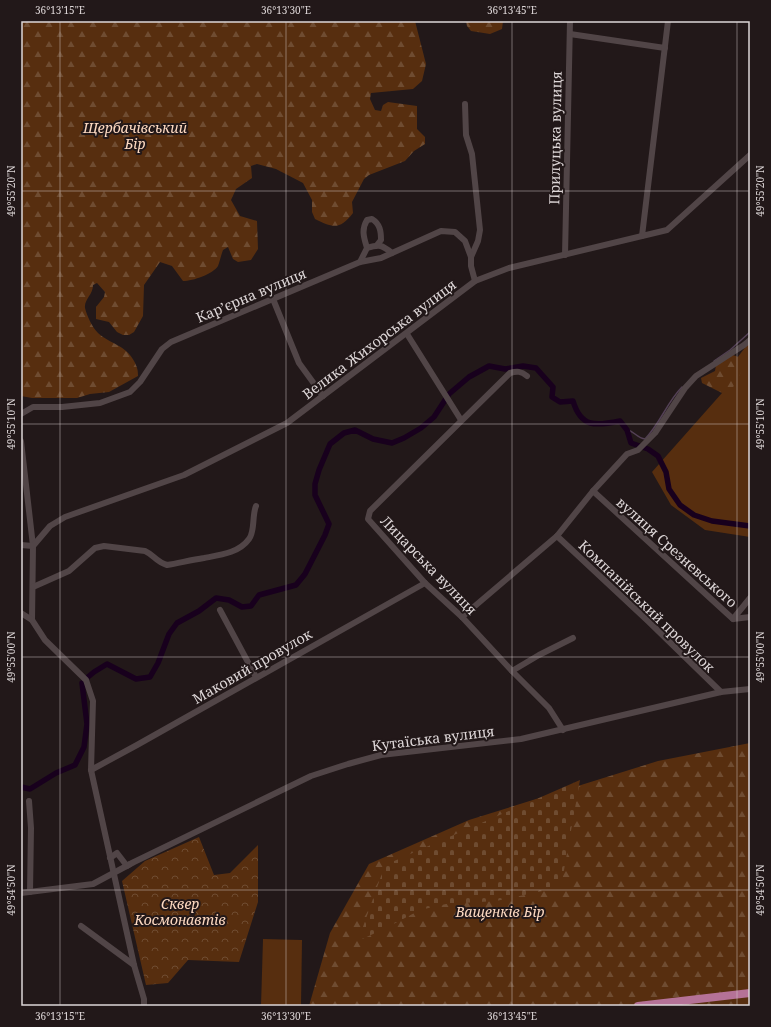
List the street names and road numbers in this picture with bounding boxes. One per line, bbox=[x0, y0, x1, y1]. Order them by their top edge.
street label: Прилуцька вулиця bbox=[544, 71, 566, 205]
street label: Кар’єрна вулиця bbox=[193, 263, 309, 327]
street label: Велика Жихорська вулиця bbox=[298, 275, 460, 403]
street label: вулиця Срезневського bbox=[613, 493, 741, 611]
street label: Лицарська вулиця bbox=[377, 511, 481, 619]
street label: Компанійський провулок bbox=[575, 536, 720, 677]
street label: Маковий провулок bbox=[189, 624, 316, 708]
street label: Кутаїська вулиця bbox=[371, 721, 495, 755]

